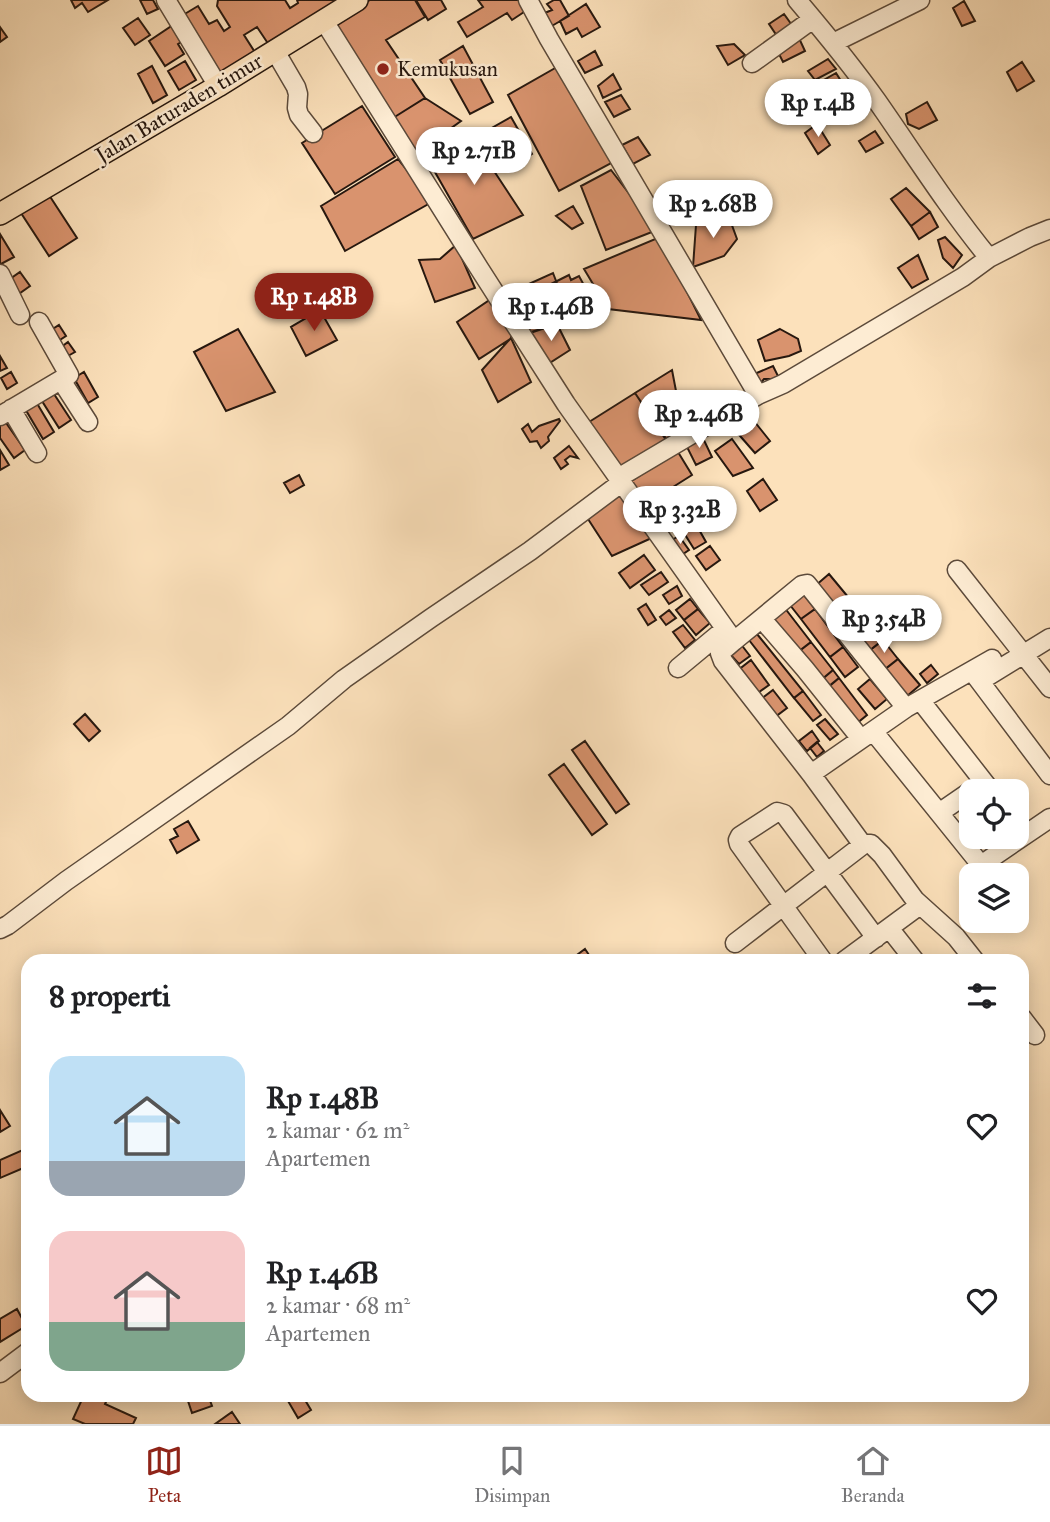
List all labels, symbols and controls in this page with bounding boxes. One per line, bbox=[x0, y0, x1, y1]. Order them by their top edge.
street label: Jalan Baturaden timur bbox=[89, 48, 267, 169]
place label: Kemukusan bbox=[397, 56, 498, 82]
marker: Kemukusan bbox=[375, 61, 391, 77]
pin: Rp 1.4B bbox=[753, 80, 883, 139]
text: Rp 1.4B bbox=[781, 88, 855, 116]
pin: Rp 2.71B bbox=[402, 128, 546, 187]
text: Rp 2.71B bbox=[432, 136, 516, 164]
pin: Rp 2.68B bbox=[641, 180, 785, 240]
text: Rp 2.68B bbox=[669, 189, 757, 217]
pin: Rp 1.48B bbox=[242, 274, 386, 333]
text: Rp 1.48B bbox=[271, 282, 357, 310]
pin: Rp 1.46B bbox=[479, 284, 623, 343]
text: Rp 1.46B bbox=[508, 292, 594, 320]
pin: Rp 2.46B bbox=[627, 391, 771, 450]
text: Rp 2.46B bbox=[654, 399, 744, 427]
pin: Rp 3.32B bbox=[608, 486, 752, 546]
text: Rp 3.32B bbox=[639, 495, 721, 523]
pin: Rp 3.54B bbox=[812, 596, 956, 655]
text: Rp 3.54B bbox=[842, 604, 926, 632]
map controls bbox=[959, 779, 1029, 933]
button: locate bbox=[959, 779, 1029, 849]
button: layers bbox=[959, 863, 1029, 933]
icon: filters bbox=[963, 977, 1001, 1015]
text: 8 properti bbox=[49, 978, 170, 1014]
text: Rp 1.48B bbox=[266, 1080, 379, 1116]
icon: home bbox=[105, 1084, 189, 1168]
icon: heart bbox=[963, 1107, 1001, 1145]
text: 2 kamar · 62 m² bbox=[266, 1116, 409, 1144]
text: Apartemen bbox=[266, 1144, 370, 1172]
text: Rp 1.46B bbox=[266, 1255, 379, 1291]
icon: home bbox=[105, 1259, 189, 1343]
icon: heart bbox=[963, 1282, 1001, 1320]
text: 2 kamar · 68 m² bbox=[266, 1291, 410, 1319]
text: Apartemen bbox=[266, 1319, 370, 1347]
tab: Peta bbox=[145, 1442, 183, 1507]
tab: Disimpan bbox=[474, 1442, 550, 1507]
tab: Beranda bbox=[841, 1442, 905, 1507]

